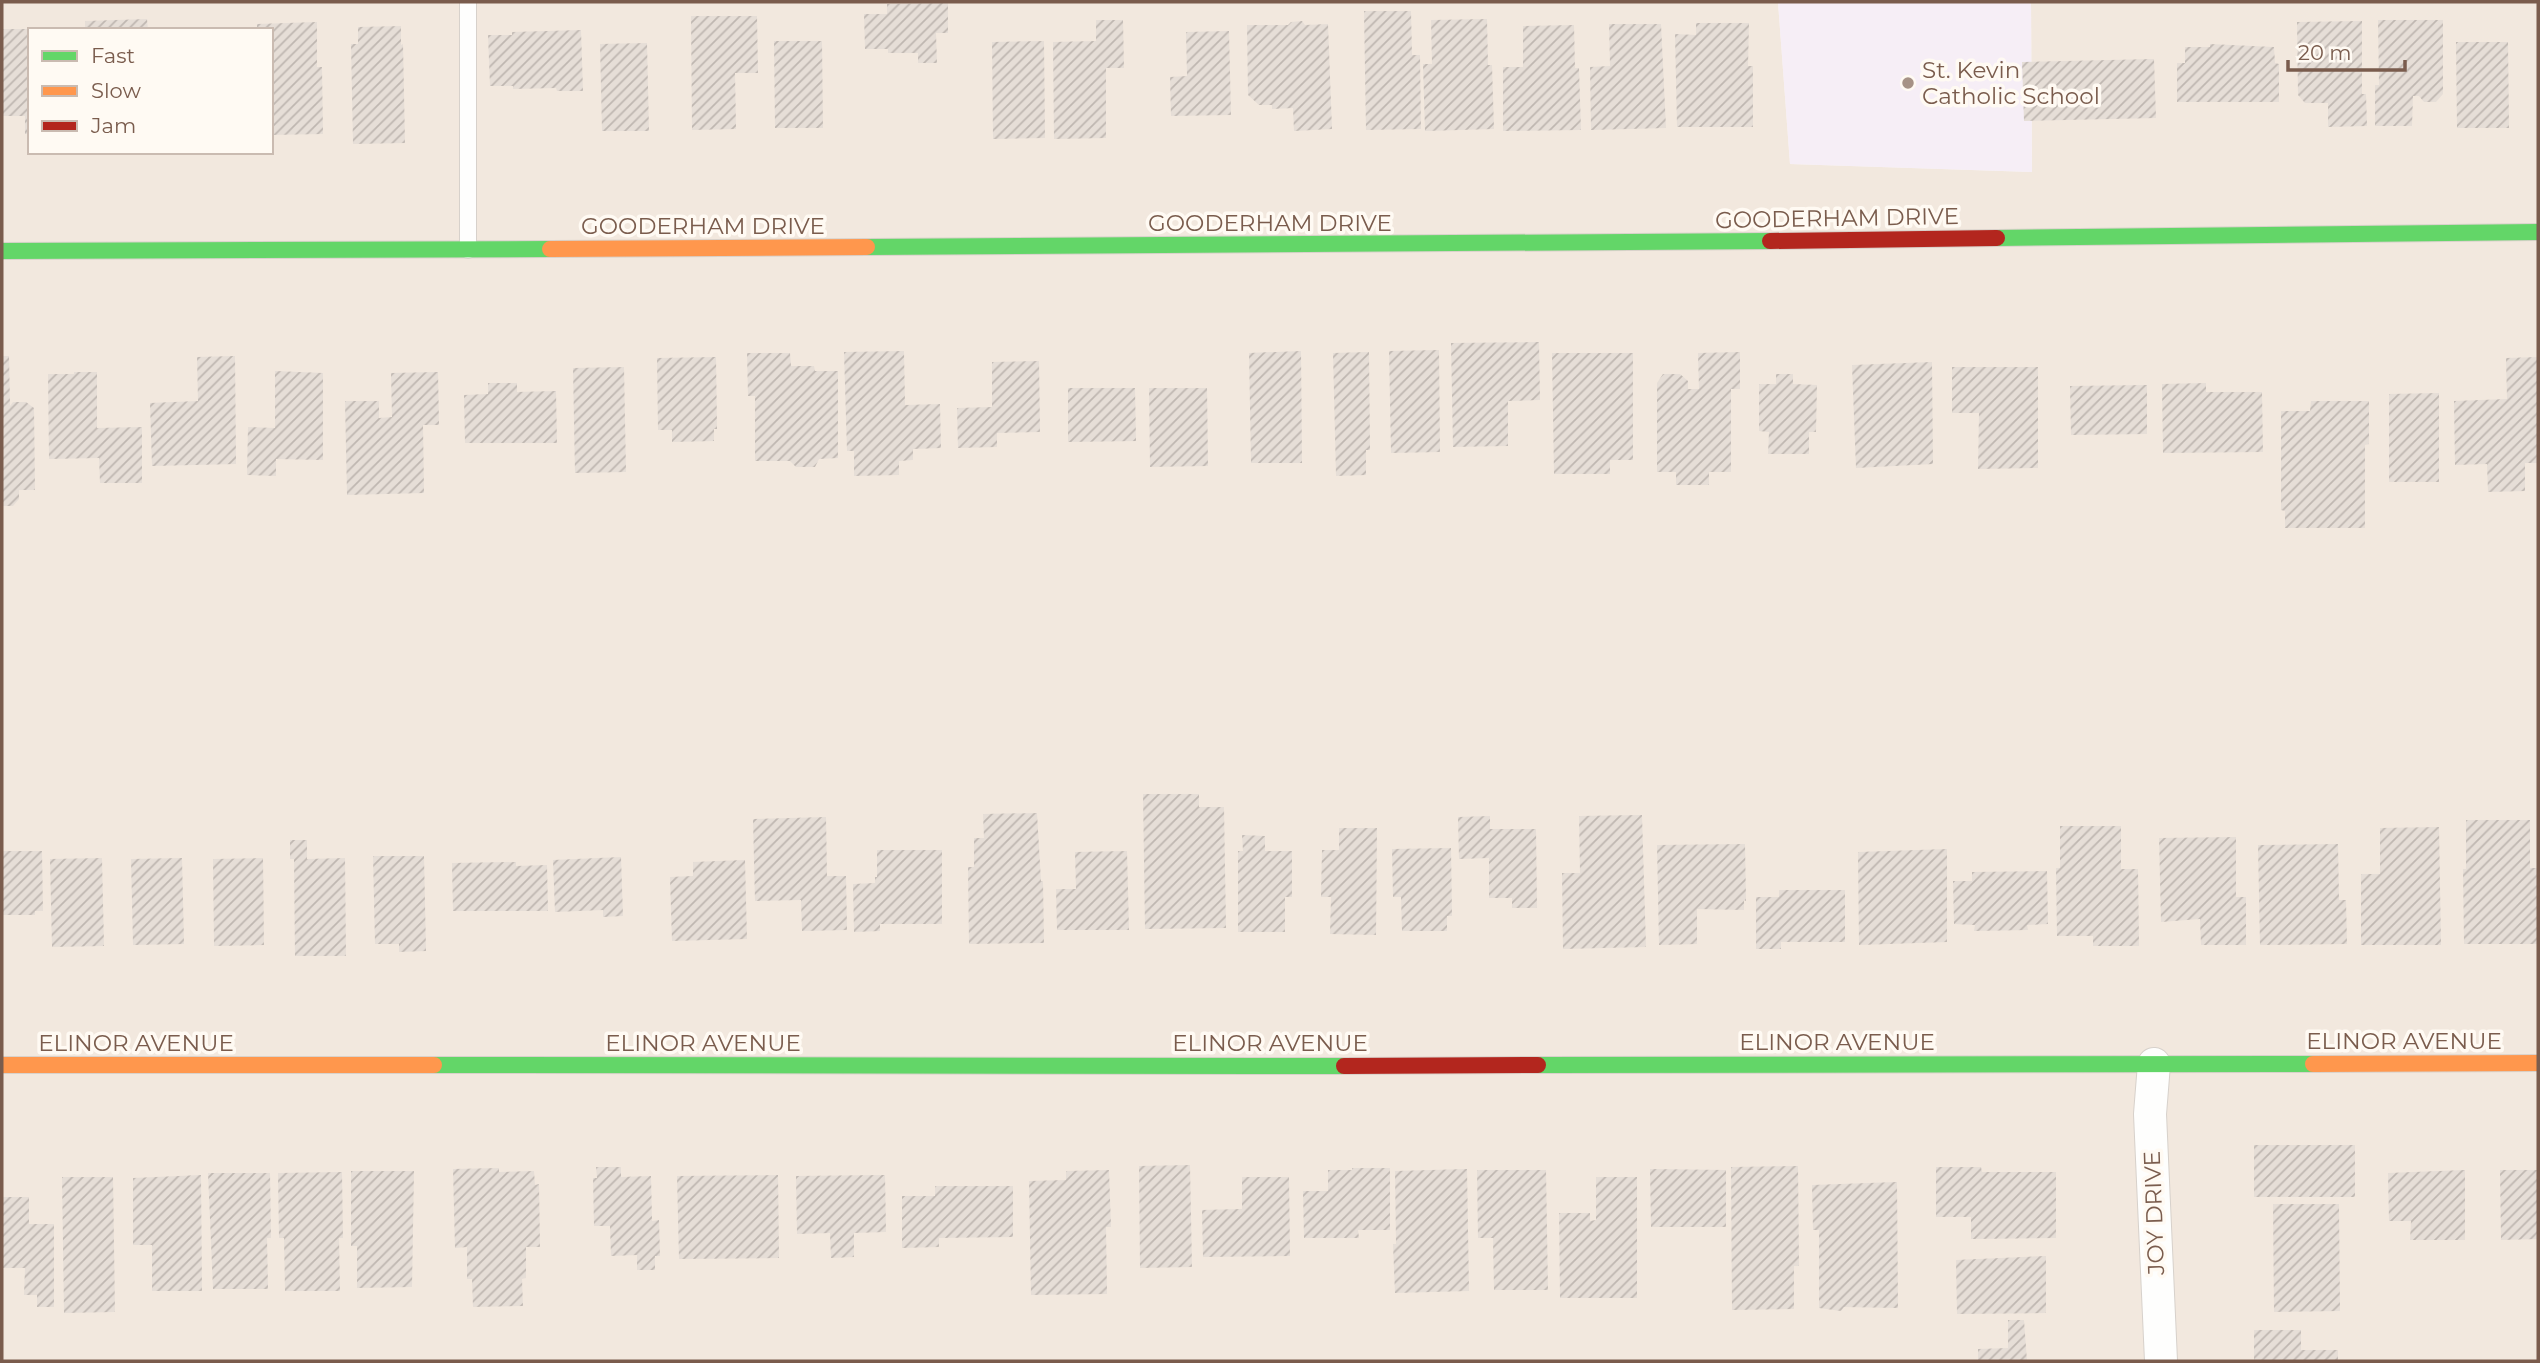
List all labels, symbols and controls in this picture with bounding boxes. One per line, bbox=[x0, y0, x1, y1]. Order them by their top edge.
legend bbox=[28, 28, 273, 154]
scale bar bbox=[2288, 28, 2405, 72]
text: 20 m bbox=[2298, 40, 2352, 65]
text: Fast bbox=[91, 43, 135, 68]
place label: St. Kevin Catholic School bbox=[1922, 56, 2100, 110]
marker: St. Kevin Catholic School bbox=[1900, 75, 1916, 91]
text: Slow bbox=[91, 78, 141, 103]
text: Jam bbox=[90, 113, 136, 138]
street label: GOODERHAM DRIVE bbox=[1715, 202, 1959, 234]
street label: GOODERHAM DRIVE bbox=[1148, 209, 1392, 237]
street label: GOODERHAM DRIVE bbox=[581, 212, 825, 240]
street label: ELINOR AVENUE bbox=[2306, 1027, 2502, 1055]
street label: ELINOR AVENUE bbox=[1739, 1028, 1935, 1056]
street label: ELINOR AVENUE bbox=[38, 1029, 234, 1057]
street label: ELINOR AVENUE bbox=[605, 1029, 801, 1057]
street label: ELINOR AVENUE bbox=[1172, 1029, 1368, 1057]
street label: JOY DRIVE bbox=[2138, 1151, 2170, 1276]

